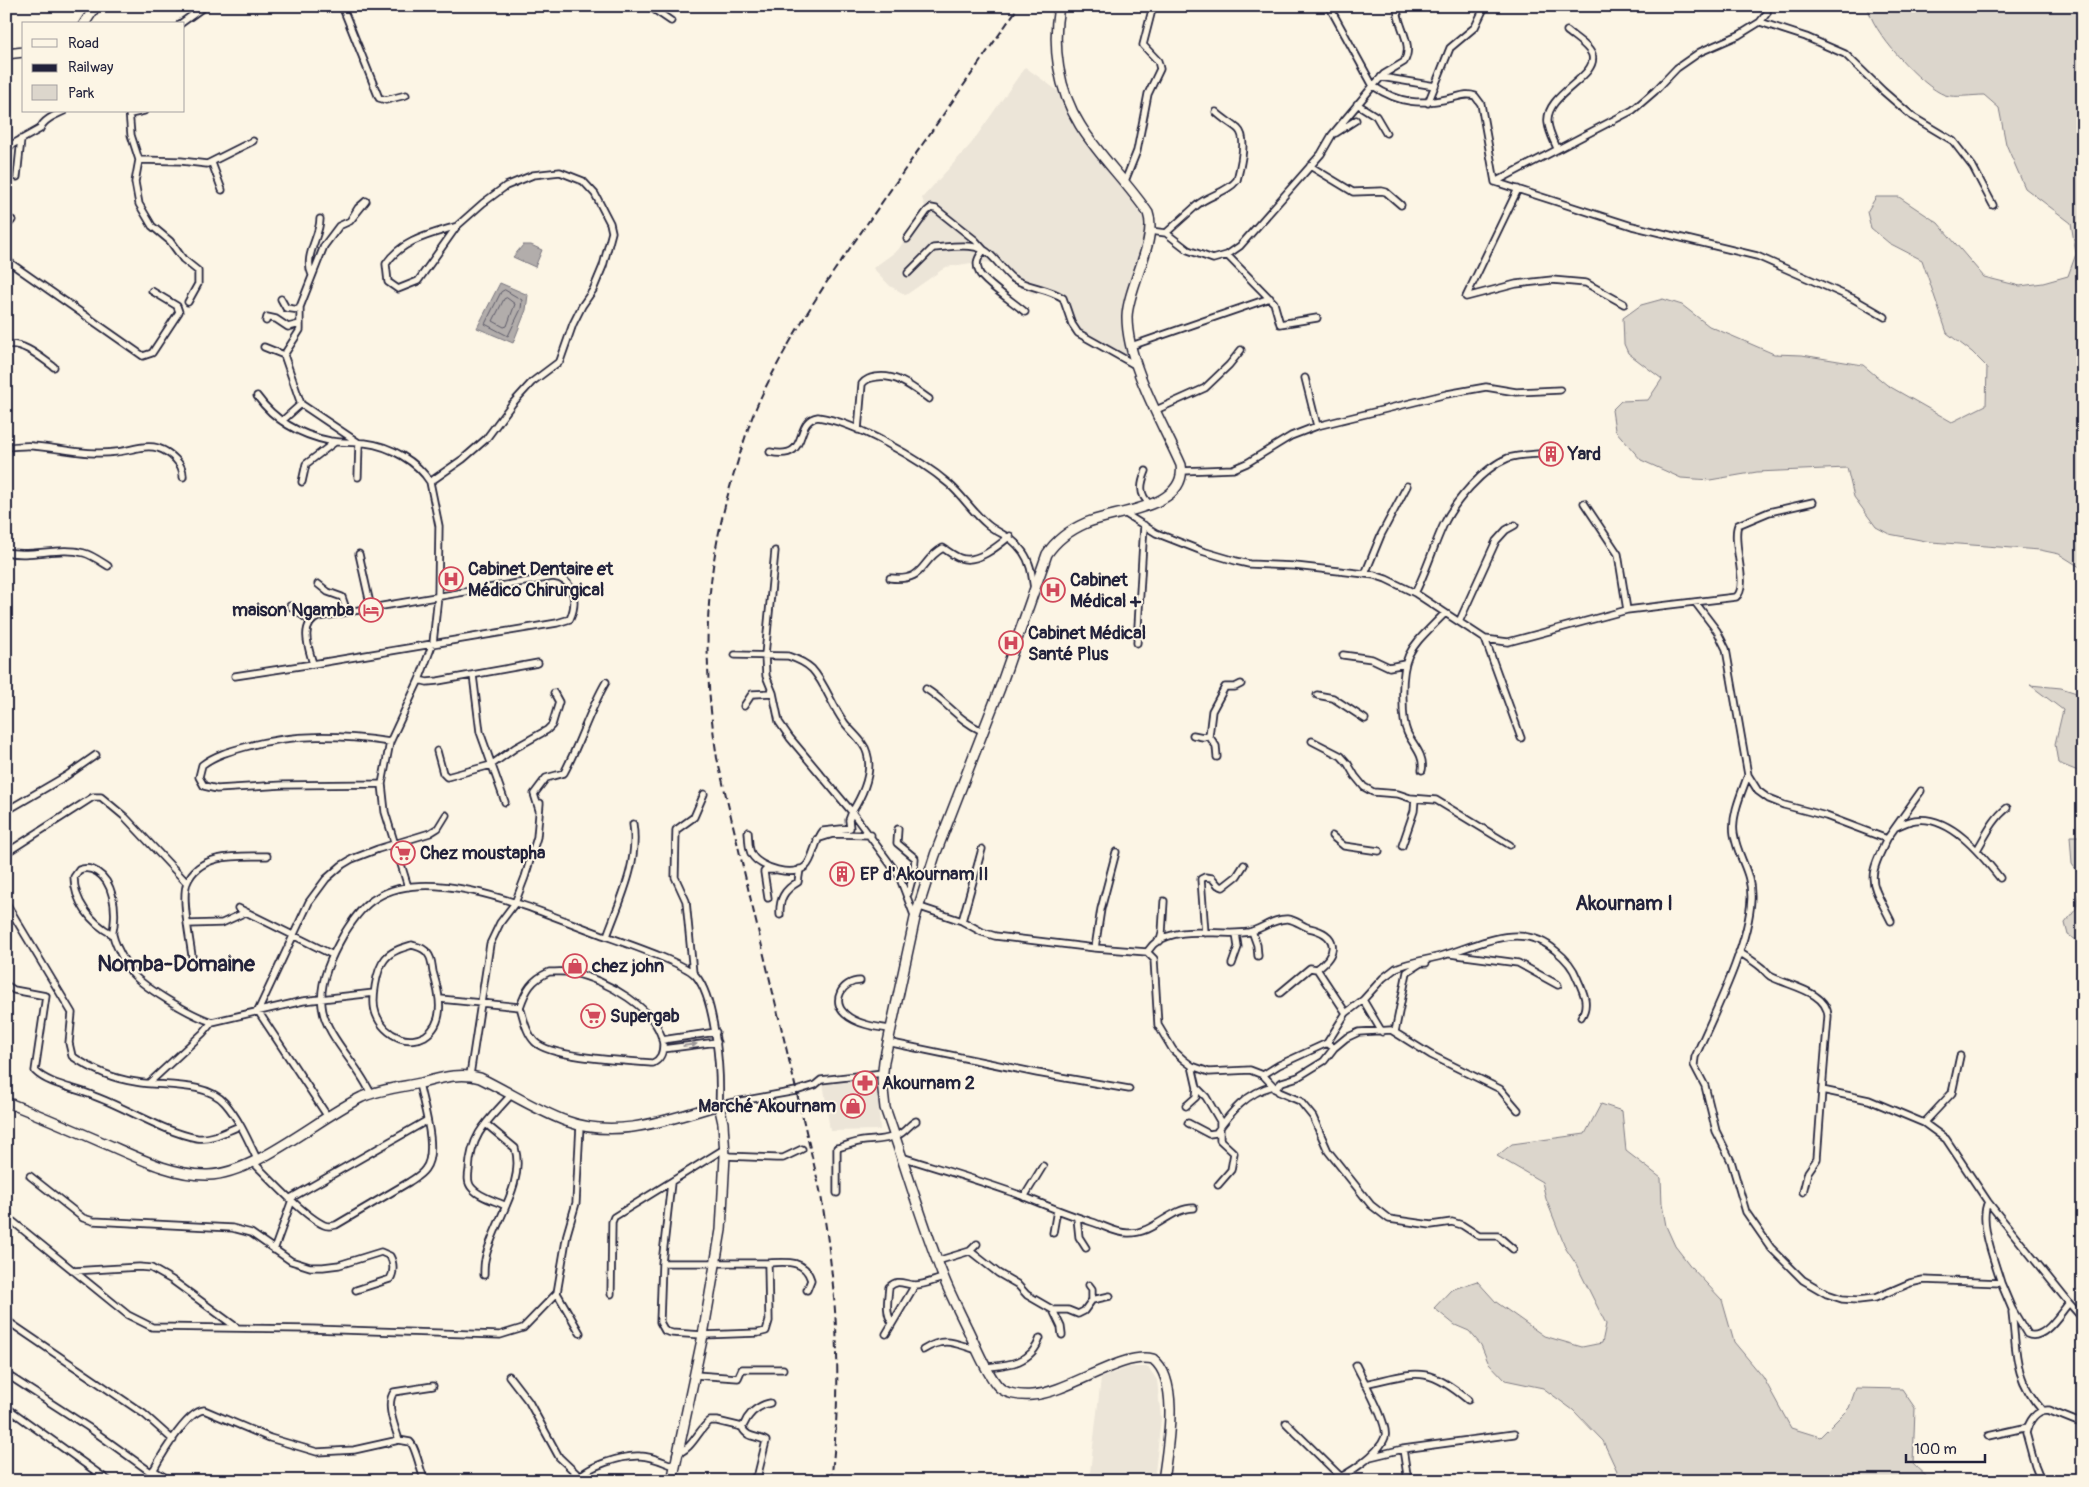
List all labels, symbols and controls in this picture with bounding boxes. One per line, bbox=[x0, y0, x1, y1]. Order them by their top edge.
legend bbox=[22, 22, 185, 112]
text: Road bbox=[68, 34, 99, 53]
text: Railway bbox=[68, 58, 114, 77]
text: Park bbox=[68, 84, 95, 103]
building icon: Yard bbox=[1538, 441, 1564, 467]
place label: Yard bbox=[1567, 443, 1601, 466]
place label: Cabinet Dentaire et Médico Chirurgical bbox=[468, 558, 614, 602]
hospital icon: Cabinet Dentaire et Médico Chirurgical bbox=[438, 566, 464, 592]
place label: Cabinet Médical + bbox=[1070, 569, 1142, 613]
hospital icon: Cabinet Médical + bbox=[1040, 577, 1066, 603]
hotel icon: maison Ngamba bbox=[358, 597, 384, 623]
place label: maison Ngamba bbox=[232, 599, 355, 622]
place label: Cabinet Médical Santé Plus bbox=[1028, 622, 1146, 666]
hospital icon: Cabinet Médical Santé Plus bbox=[998, 630, 1024, 656]
supermarket icon: Chez moustapha bbox=[390, 840, 416, 866]
place label: Chez moustapha bbox=[420, 842, 546, 865]
building icon: EP d'Akournam II bbox=[829, 861, 855, 887]
place label: EP d'Akournam II bbox=[860, 863, 989, 886]
district label: Akournam I bbox=[1575, 891, 1673, 916]
district label: Nomba-Domaine bbox=[97, 950, 256, 978]
shop icon: chez john bbox=[562, 953, 588, 979]
place label: chez john bbox=[591, 955, 664, 978]
supermarket icon: Supergab bbox=[580, 1003, 606, 1029]
place label: Supergab bbox=[610, 1005, 680, 1028]
one-way arrow bbox=[682, 1041, 698, 1049]
pharmacy icon: Akournam 2 bbox=[852, 1070, 878, 1096]
place label: Akournam 2 bbox=[882, 1072, 975, 1095]
shop icon: Marché Akournam bbox=[840, 1093, 866, 1119]
place label: Marché Akournam bbox=[698, 1095, 836, 1118]
scale bar bbox=[1906, 1432, 1985, 1464]
text: 100 m bbox=[1914, 1440, 1957, 1459]

